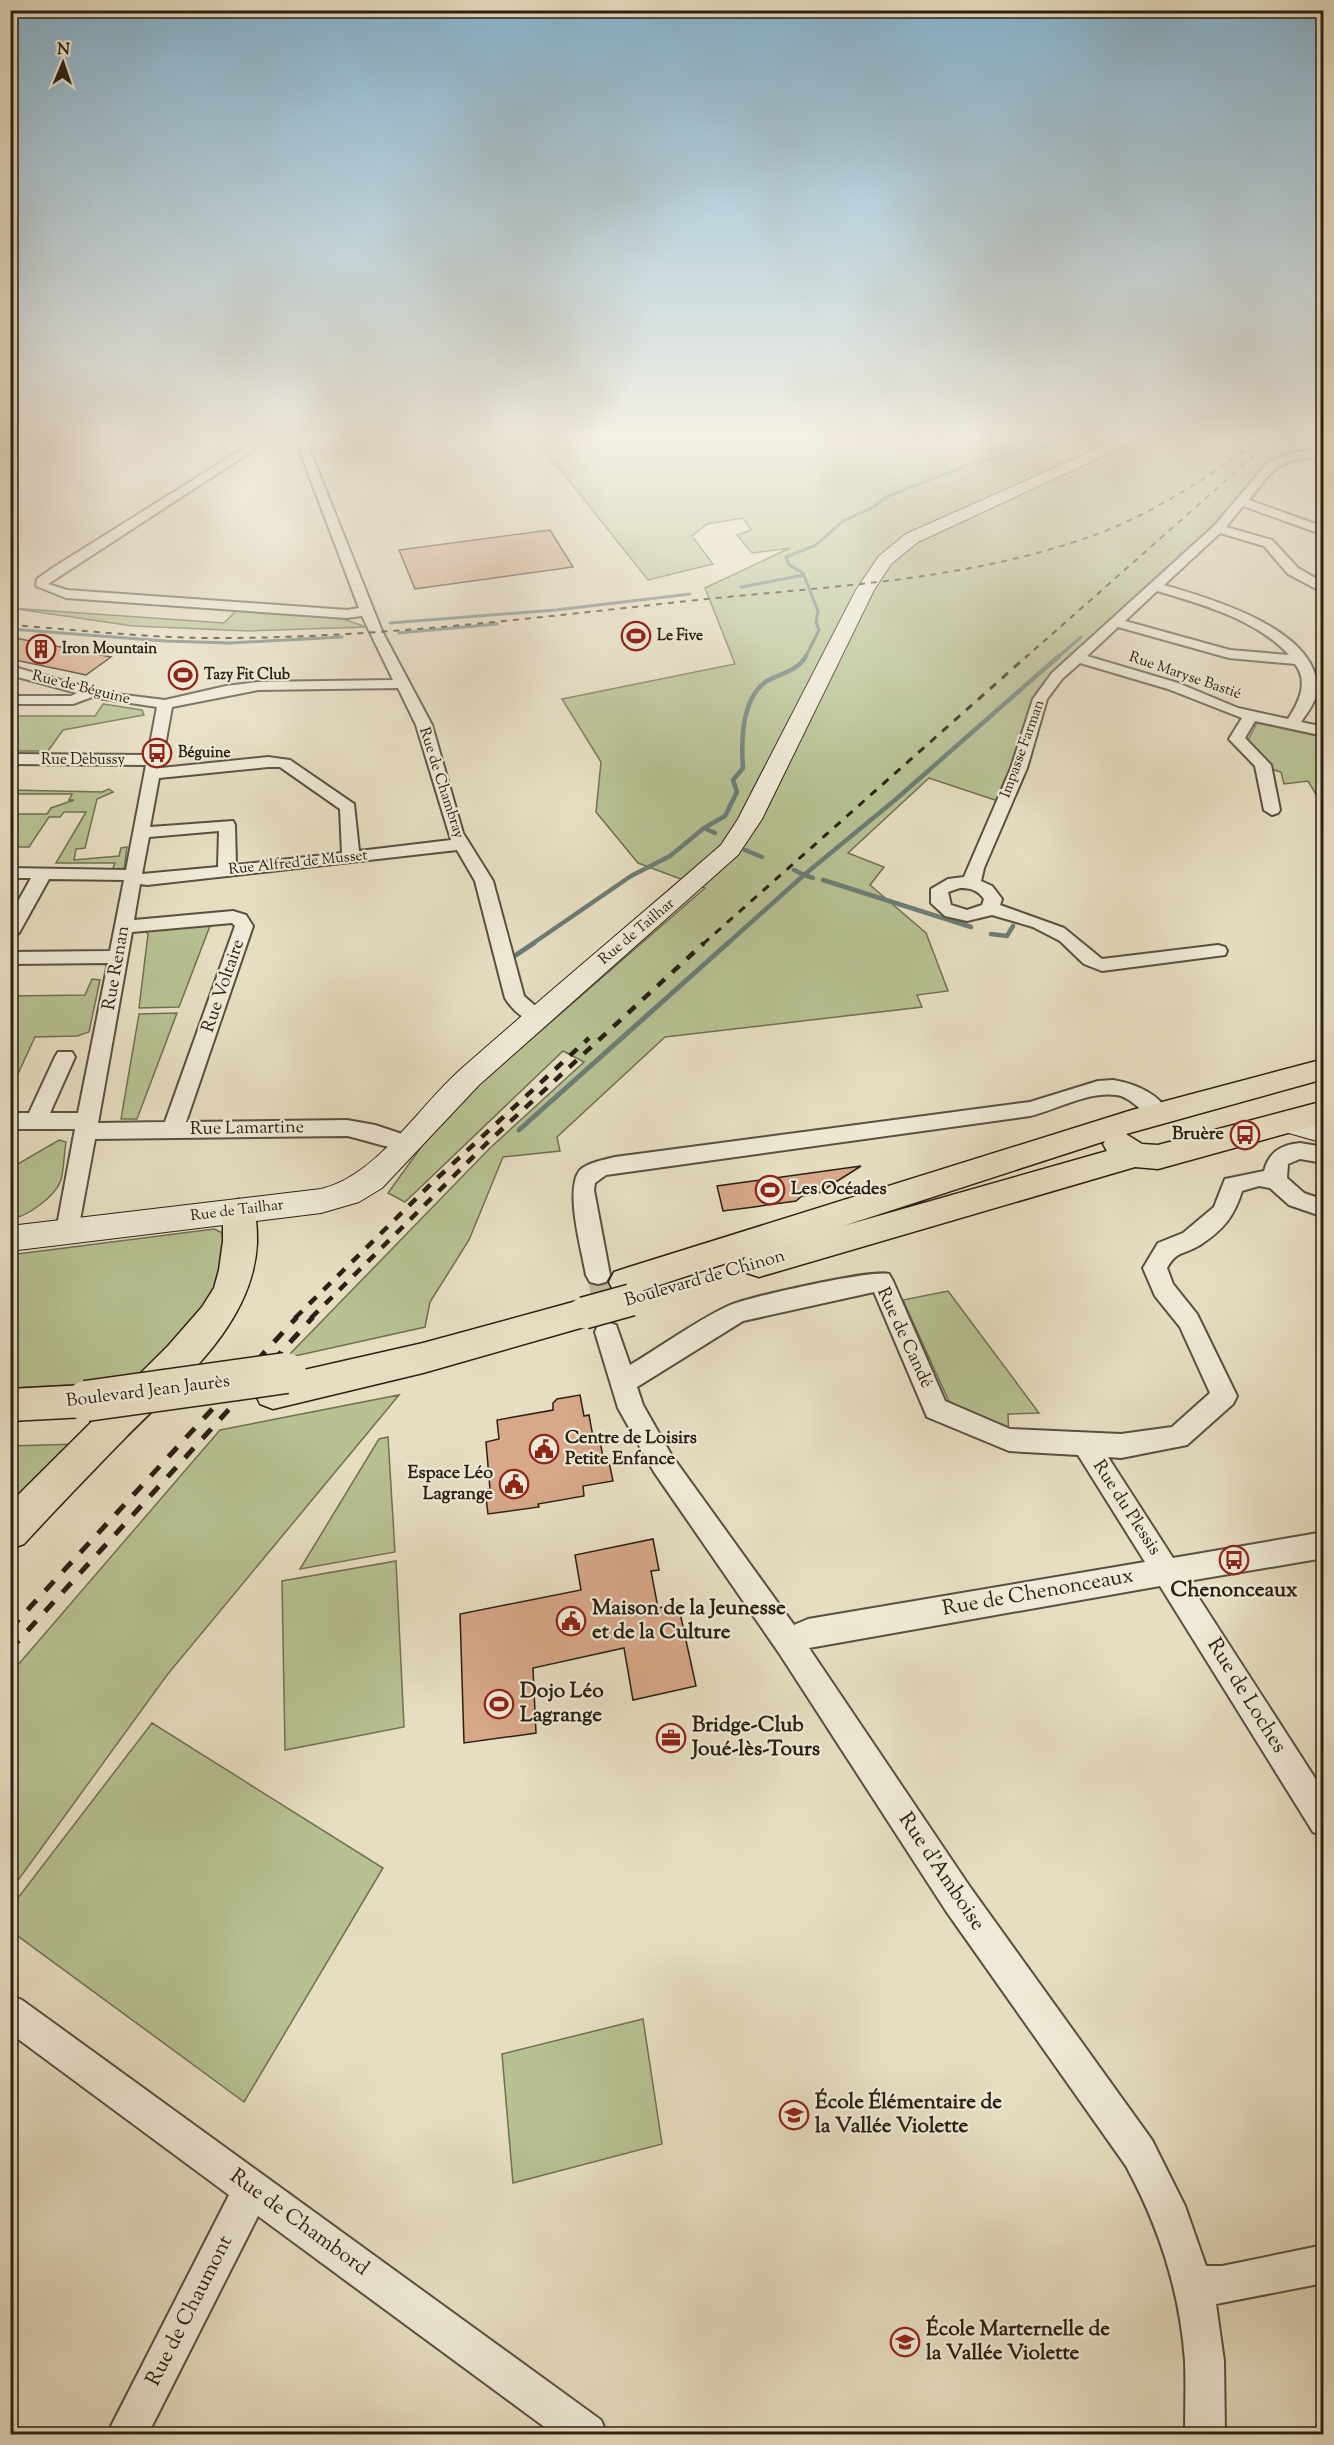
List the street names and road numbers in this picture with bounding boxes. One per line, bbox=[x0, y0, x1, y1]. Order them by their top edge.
street label: Rue Maryse Bastié bbox=[1126, 647, 1244, 705]
street label: Rue de Béguine bbox=[30, 666, 132, 710]
street label: Impasse Farman bbox=[996, 697, 1051, 801]
street label: Rue de Chambray bbox=[413, 725, 469, 842]
street label: Rue Debussy bbox=[41, 750, 126, 771]
street label: Rue Alfred de Musset bbox=[228, 845, 368, 881]
street label: Rue de Tailhar bbox=[594, 894, 680, 970]
street label: Rue Renan bbox=[97, 923, 137, 1012]
street label: Rue Voltaire bbox=[196, 936, 252, 1036]
street label: Rue Lamartine bbox=[190, 1115, 304, 1143]
street label: Rue de Tailhar bbox=[189, 1195, 285, 1227]
street label: Boulevard de Chinon bbox=[622, 1244, 789, 1314]
street label: Rue de Candé bbox=[869, 1283, 939, 1393]
street label: Boulevard Jean Jaurès bbox=[65, 1369, 231, 1415]
street label: Rue du Plessis bbox=[1085, 1455, 1167, 1561]
street label: Rue de Chenonceaux bbox=[940, 1561, 1136, 1625]
street label: Rue de Loches bbox=[1199, 1633, 1293, 1759]
street label: Rue d'Amboise bbox=[890, 1807, 992, 1937]
street label: Rue de Chambord bbox=[223, 2162, 375, 2284]
street label: Rue de Chaumont bbox=[139, 2230, 241, 2392]

